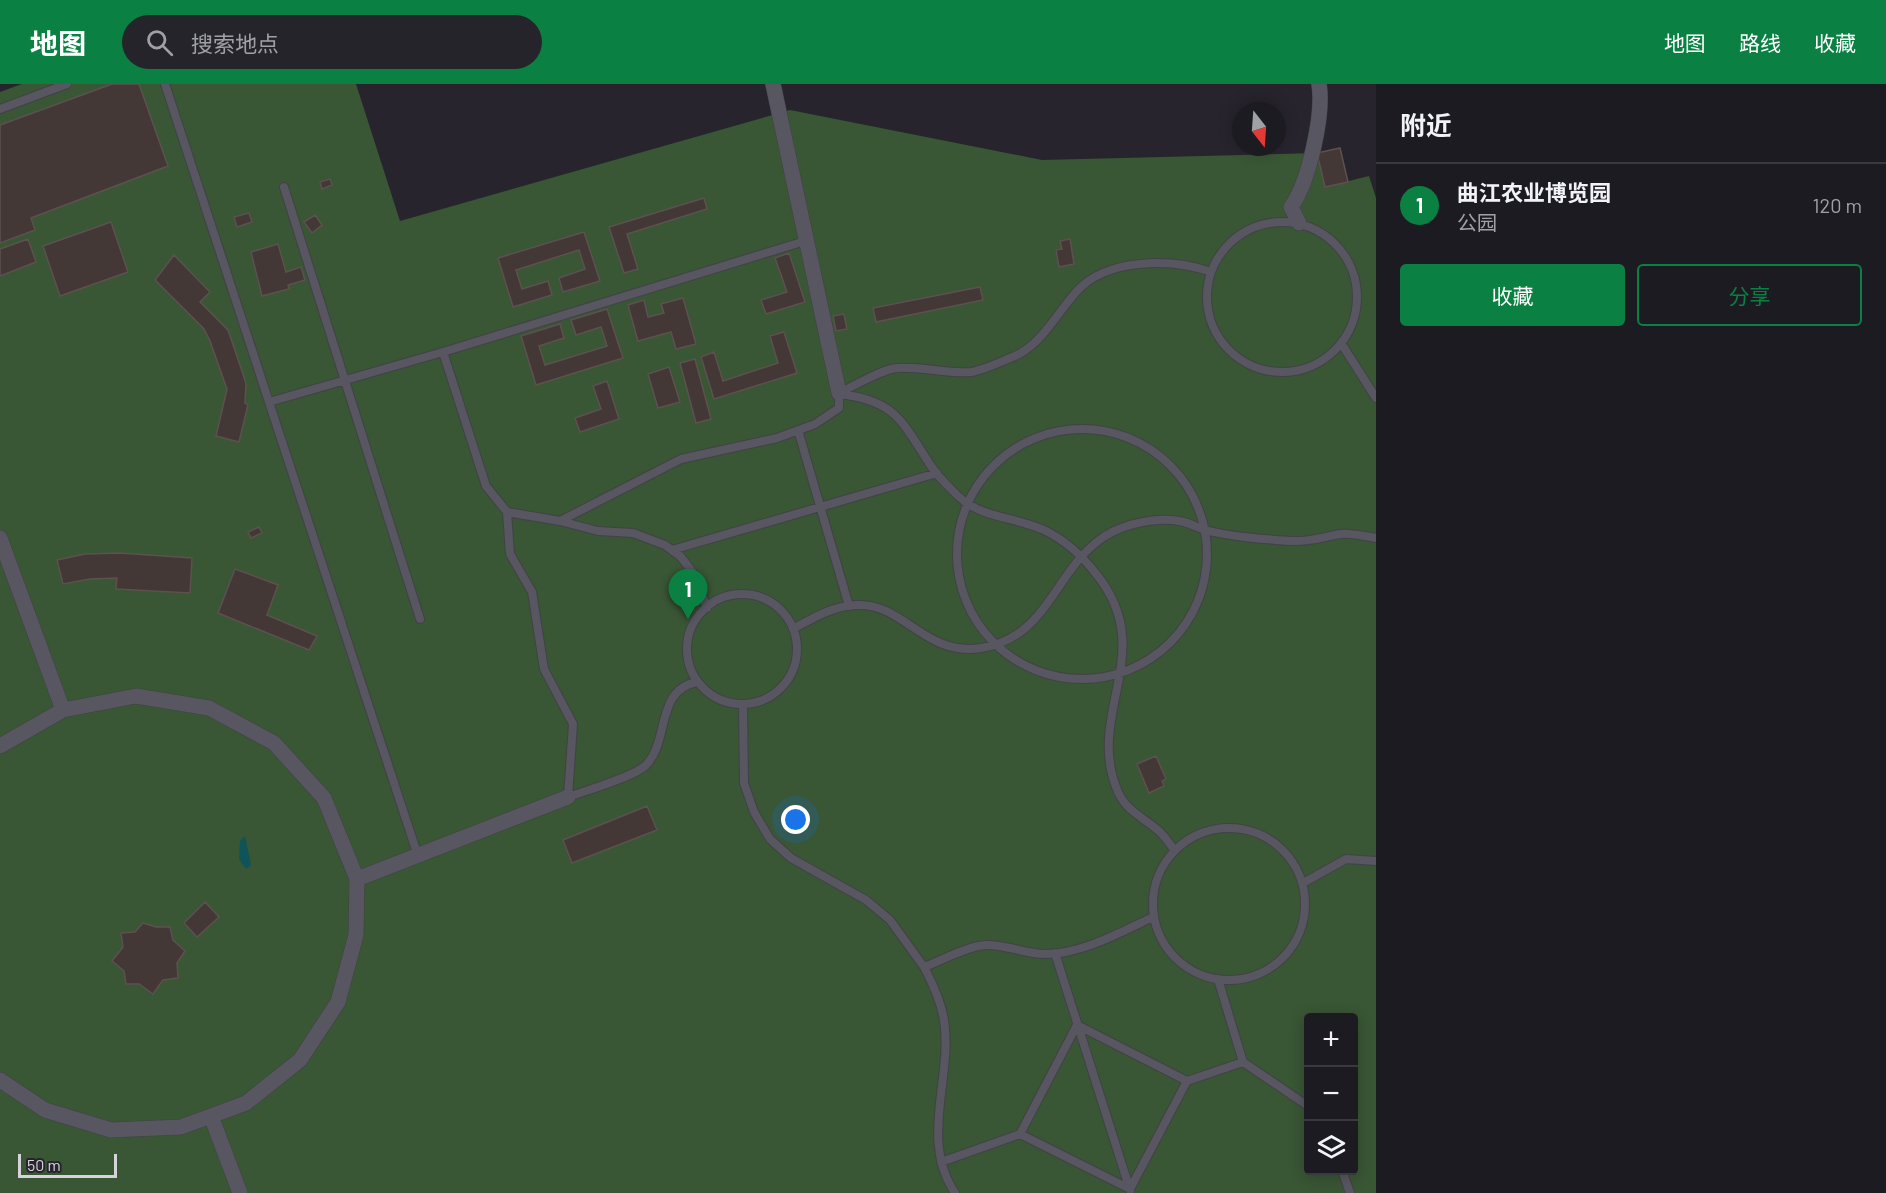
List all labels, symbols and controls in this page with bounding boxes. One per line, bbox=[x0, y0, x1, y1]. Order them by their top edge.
search box bbox=[122, 15, 542, 69]
text: 地图 bbox=[30, 26, 86, 60]
icon: search bbox=[143, 26, 176, 59]
text: 搜索地点 bbox=[191, 30, 279, 56]
text: 地图 bbox=[1664, 30, 1706, 55]
text: 路线 bbox=[1739, 30, 1781, 55]
text: 收藏 bbox=[1814, 30, 1856, 55]
north arrow bbox=[1232, 102, 1286, 156]
text: 附近 bbox=[1400, 109, 1452, 140]
text: 曲江农业博览园 bbox=[1457, 179, 1611, 205]
text: 1 bbox=[1416, 193, 1423, 217]
text: 120 m bbox=[1812, 193, 1862, 217]
text: 公园 bbox=[1457, 210, 1497, 234]
button: 收藏 bbox=[1400, 264, 1625, 326]
button: 分享 bbox=[1637, 264, 1862, 326]
pin: 1 bbox=[668, 570, 708, 619]
your location bbox=[781, 805, 810, 834]
map controls bbox=[1304, 1013, 1358, 1175]
button: + bbox=[1304, 1013, 1358, 1067]
button: − bbox=[1304, 1067, 1358, 1121]
button: layers bbox=[1304, 1121, 1358, 1175]
scale bar bbox=[18, 1151, 117, 1178]
text: 50 m bbox=[27, 1155, 61, 1174]

